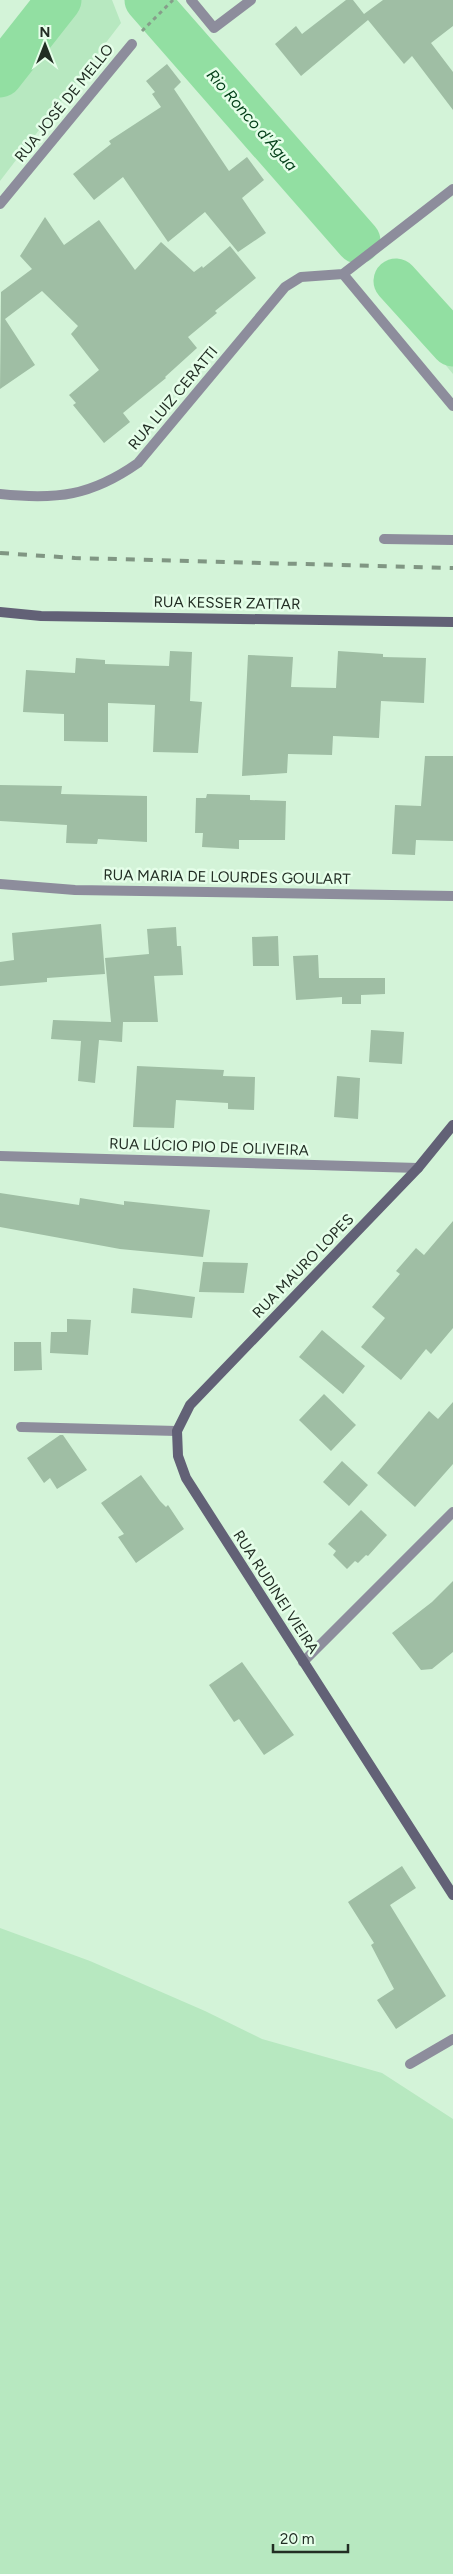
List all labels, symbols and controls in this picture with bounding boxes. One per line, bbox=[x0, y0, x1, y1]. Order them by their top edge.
north arrow bbox=[20, 20, 70, 70]
text: N bbox=[40, 24, 50, 41]
street label: RUA JOSÉ DE MELLO bbox=[11, 40, 117, 166]
water label: Rio Ronco d'Água bbox=[203, 65, 301, 175]
street label: RUA LUIZ CERATTI bbox=[125, 343, 221, 453]
street label: RUA KESSER ZATTAR bbox=[153, 593, 301, 613]
street label: RUA MARIA DE LOURDES GOULART bbox=[103, 866, 352, 888]
street label: RUA LÚCIO PIO DE OLIVEIRA bbox=[109, 1135, 309, 1159]
street label: RUA MAURO LOPES bbox=[249, 1210, 357, 1322]
street label: RUA RUDINEI VIEIRA bbox=[229, 1527, 323, 1657]
scale bar bbox=[273, 2522, 348, 2554]
text: 20 m bbox=[280, 2530, 314, 2548]

